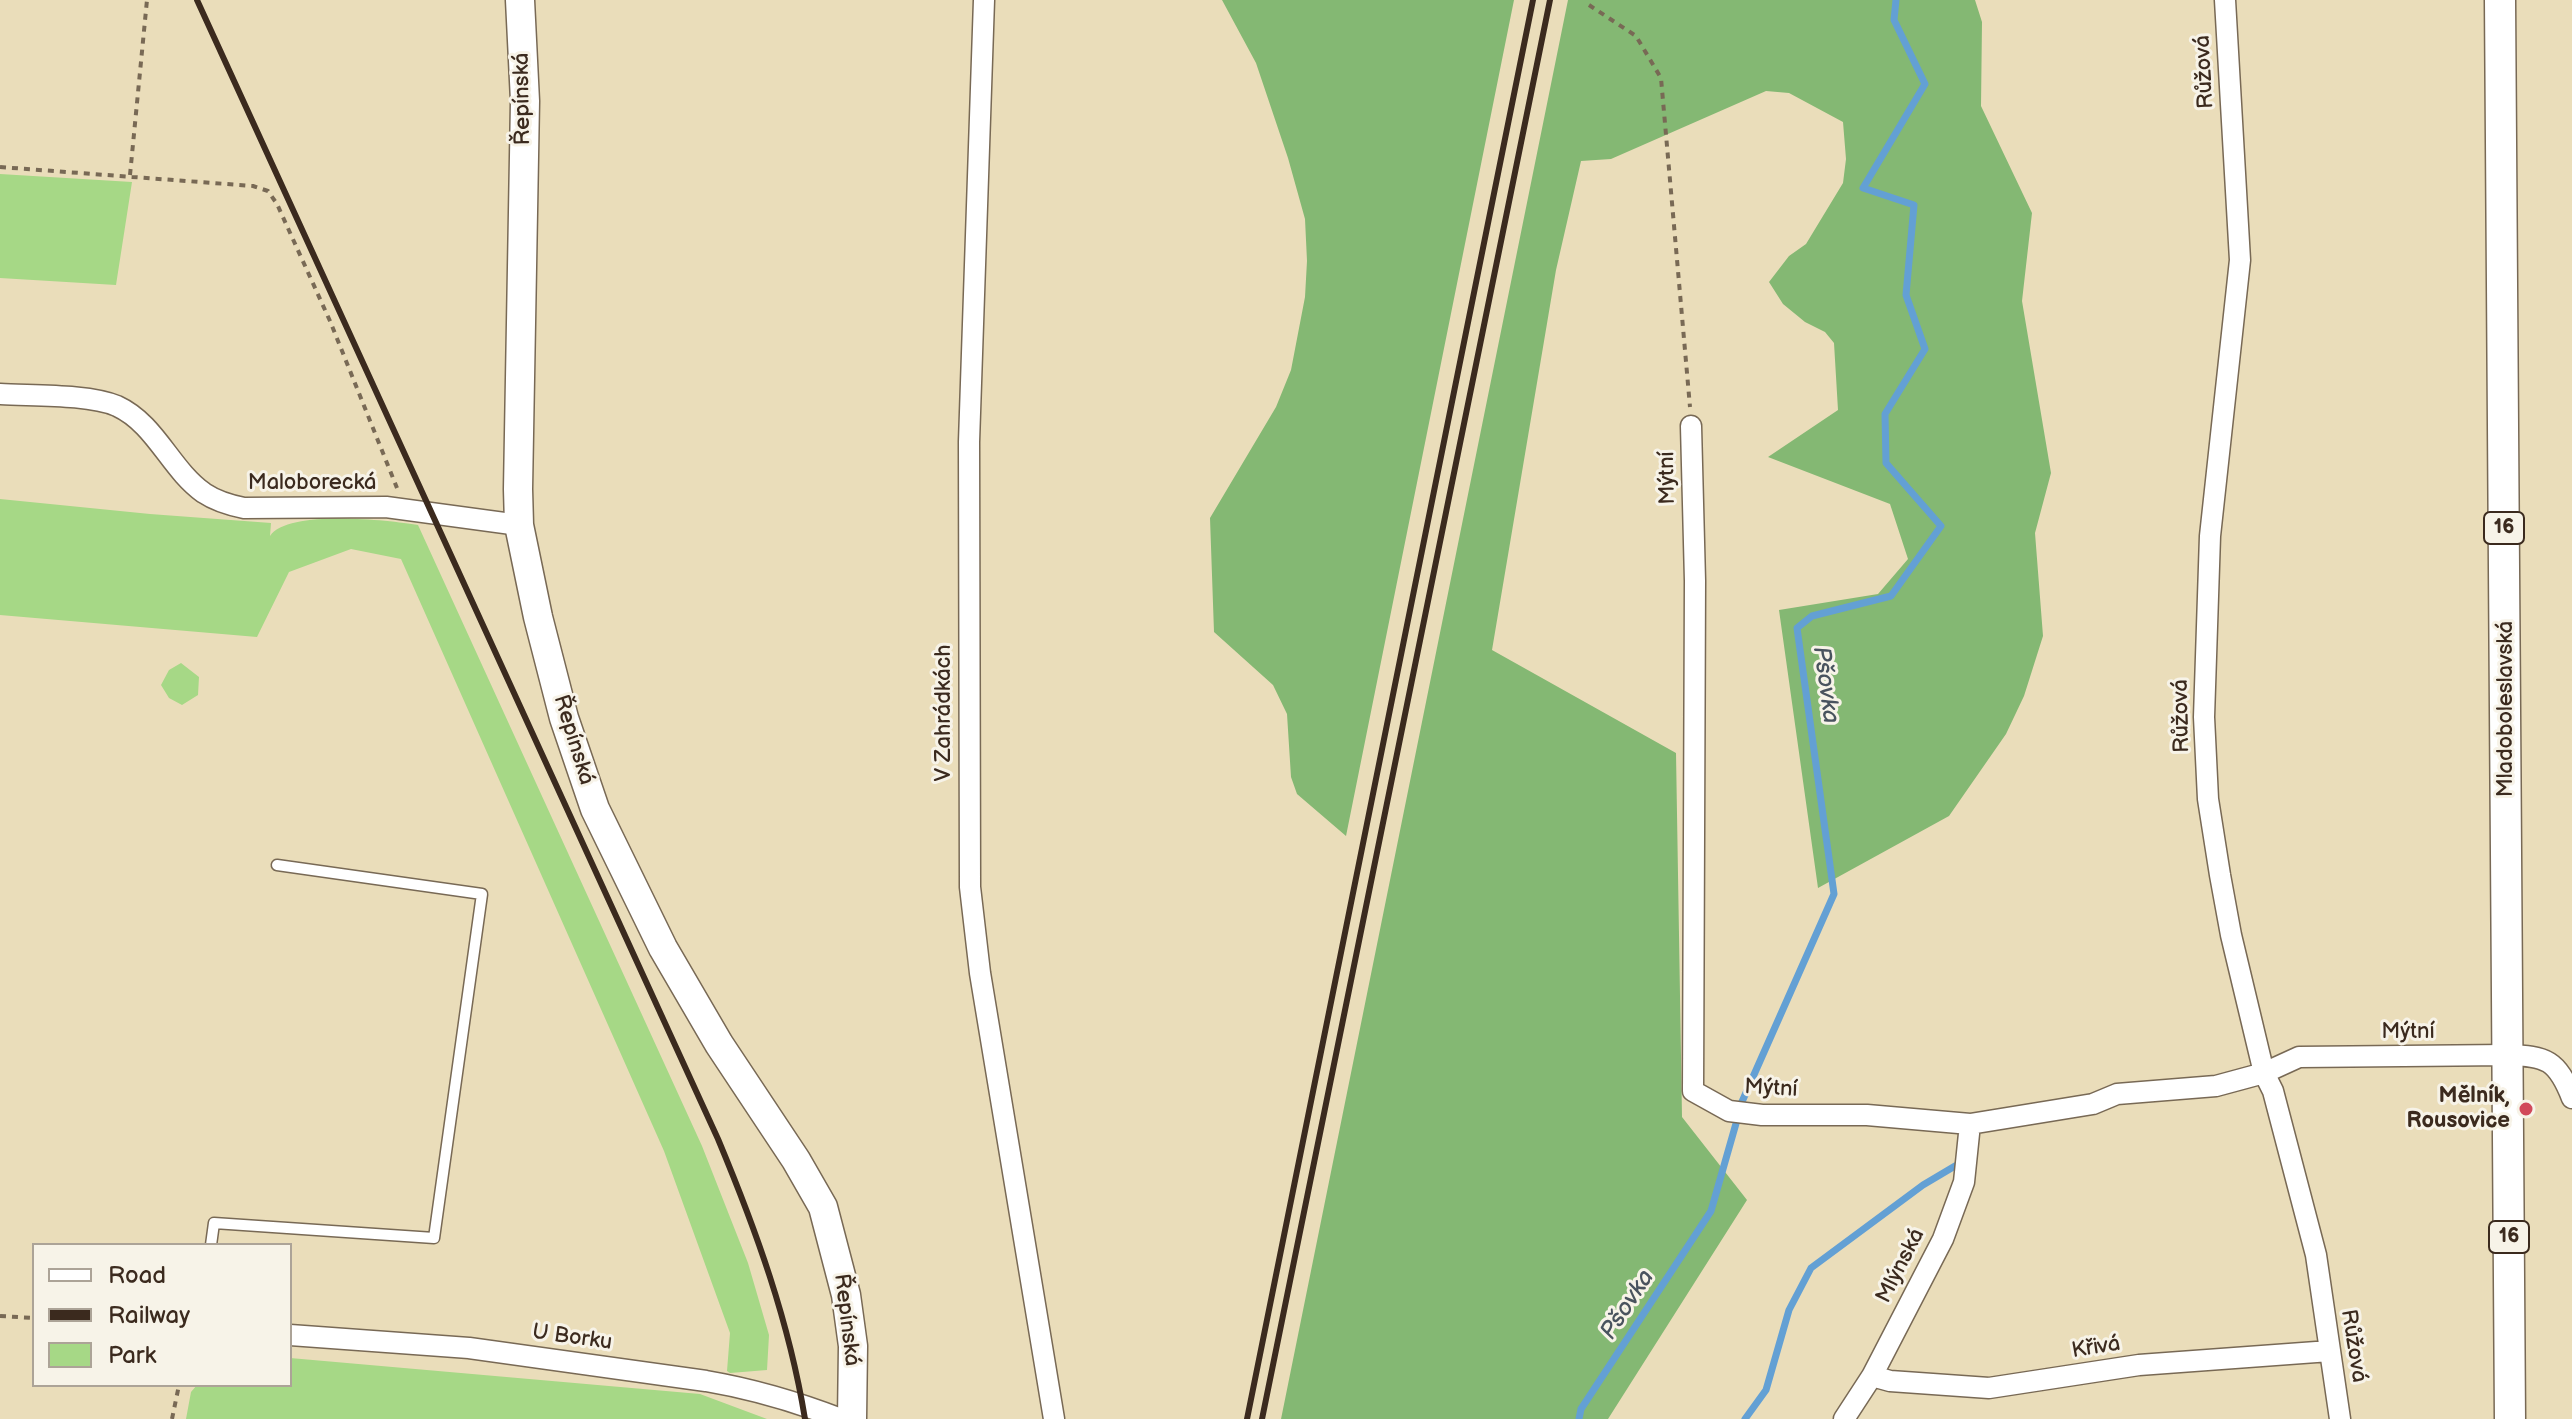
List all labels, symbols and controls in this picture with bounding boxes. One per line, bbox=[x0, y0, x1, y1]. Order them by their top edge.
street label: Růžová bbox=[2190, 34, 2220, 110]
street label: Řepínská bbox=[509, 52, 537, 146]
street label: Mýtní bbox=[1654, 451, 1682, 505]
street label: Maloborecká bbox=[248, 470, 376, 496]
road number: 16 bbox=[2484, 512, 2524, 544]
street label: Mladoboleslavská bbox=[2493, 621, 2519, 797]
street label: V Zahrádkách bbox=[931, 645, 957, 781]
water label: Pšovka bbox=[1805, 645, 1845, 725]
street label: Růžová bbox=[2168, 679, 2196, 753]
street label: Řepínská bbox=[547, 692, 599, 788]
street label: Mýtní bbox=[2381, 1019, 2435, 1045]
street label: Mýtní bbox=[1744, 1074, 1798, 1104]
place label: Mělník, Rousovice bbox=[2407, 1083, 2510, 1134]
marker: Mělník, Rousovice bbox=[2517, 1100, 2535, 1118]
road number: 16 bbox=[2489, 1221, 2529, 1253]
street label: Mlýnská bbox=[1871, 1224, 1931, 1308]
legend bbox=[32, 1243, 292, 1387]
text: Road bbox=[108, 1261, 166, 1290]
water label: Pšovka bbox=[1595, 1265, 1661, 1345]
street label: Řepínská bbox=[827, 1272, 865, 1368]
text: Railway bbox=[108, 1301, 190, 1330]
street label: Růžová bbox=[2334, 1308, 2372, 1384]
street label: U Borku bbox=[530, 1319, 614, 1357]
street label: Křivá bbox=[2070, 1331, 2122, 1365]
text: Park bbox=[108, 1341, 156, 1370]

